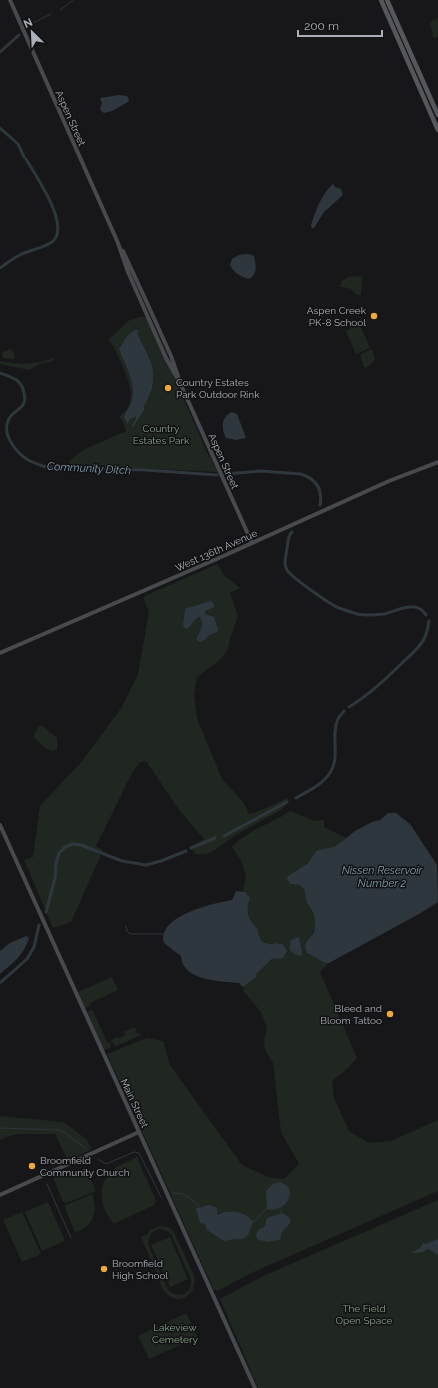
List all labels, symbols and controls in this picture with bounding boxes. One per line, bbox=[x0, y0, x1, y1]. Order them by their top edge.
north arrow bbox=[12, 12, 52, 52]
scale bar bbox=[298, 12, 382, 38]
text: N bbox=[22, 16, 35, 31]
text: 200 m bbox=[304, 19, 339, 33]
street label: Aspen Street bbox=[53, 89, 88, 148]
place label: Aspen Creek PK-8 School bbox=[307, 305, 367, 328]
marker: Aspen Creek PK-8 School bbox=[369, 311, 379, 321]
place label: Country Estates Park Outdoor Rink bbox=[176, 377, 260, 400]
marker: Country Estates Park Outdoor Rink bbox=[163, 383, 173, 393]
park label: Country Estates Park bbox=[133, 423, 190, 446]
street label: Aspen Street bbox=[206, 432, 241, 491]
water label: Community Ditch bbox=[47, 460, 131, 477]
street label: West 136th Avenue bbox=[174, 527, 259, 573]
water label: Nissen Reservoir Number 2 bbox=[342, 864, 424, 890]
place label: Bleed and Bloom Tattoo bbox=[320, 1003, 382, 1026]
marker: Bleed and Bloom Tattoo bbox=[385, 1009, 395, 1019]
street label: Main Street bbox=[118, 1077, 151, 1130]
place label: Broomfield Community Church bbox=[40, 1155, 130, 1178]
marker: Broomfield Community Church bbox=[27, 1161, 37, 1171]
place label: Broomfield High School bbox=[112, 1258, 168, 1281]
marker: Broomfield High School bbox=[99, 1264, 109, 1274]
park label: The Field Open Space bbox=[336, 1303, 393, 1326]
park label: Lakeview Cemetery bbox=[152, 1322, 198, 1345]

